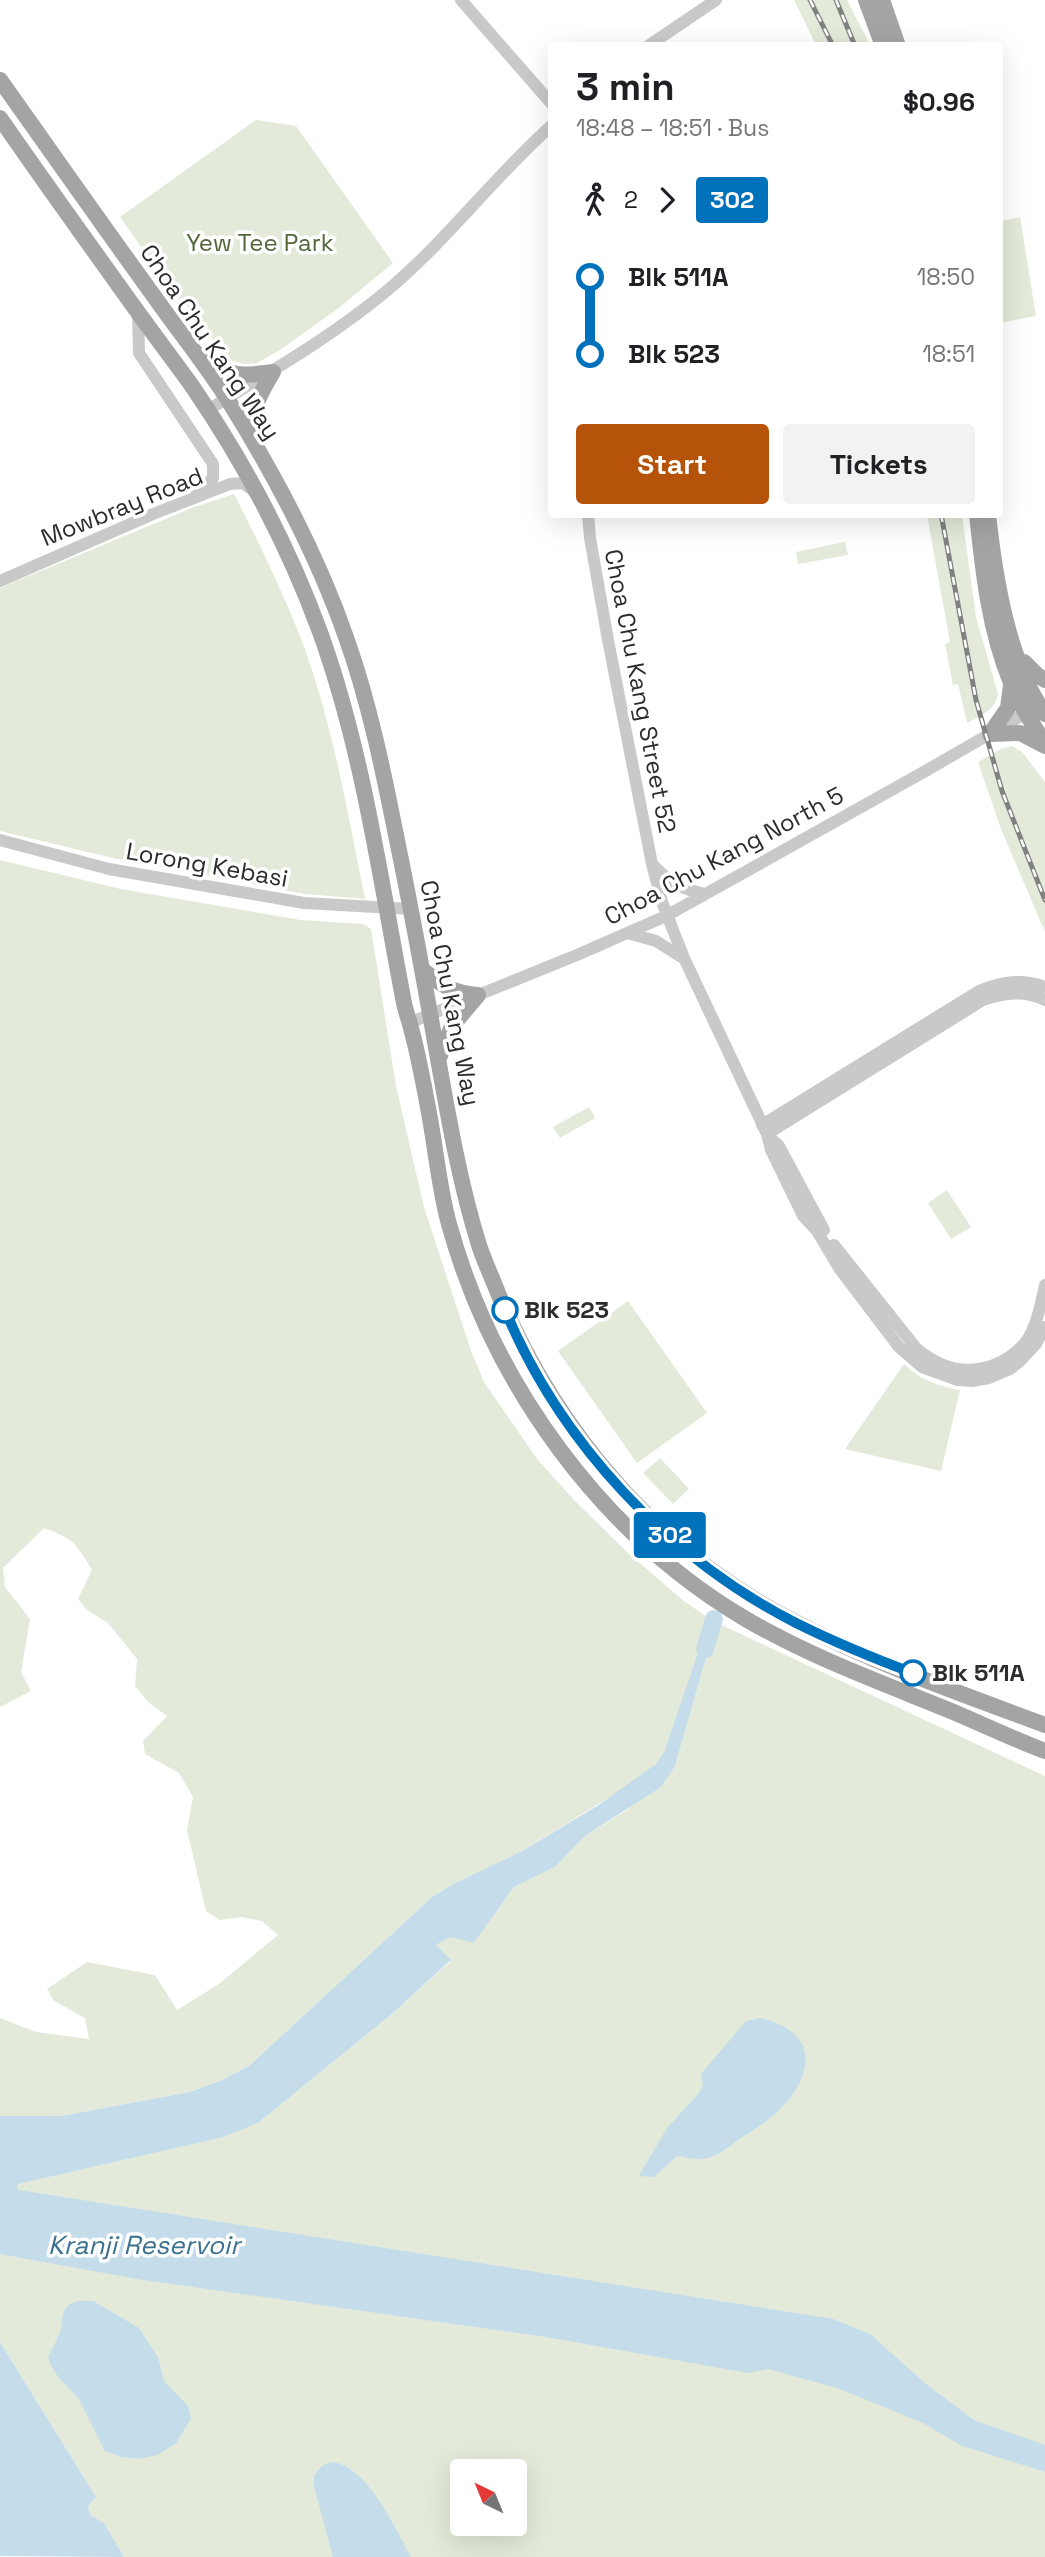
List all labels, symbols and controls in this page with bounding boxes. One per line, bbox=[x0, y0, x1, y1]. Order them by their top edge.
text: 3 min bbox=[576, 63, 675, 111]
text: $0.96 bbox=[903, 85, 975, 119]
text: 18:48 – 18:51 · Bus bbox=[576, 113, 769, 143]
icon: walk bbox=[576, 181, 614, 219]
icon: forward bbox=[648, 181, 686, 219]
text: 302 bbox=[710, 184, 754, 215]
text: 2 bbox=[624, 185, 638, 215]
park label: Yew Tee Park bbox=[186, 227, 334, 258]
street label: Choa Chu Kang Way bbox=[133, 238, 287, 445]
text: Blk 511A bbox=[628, 260, 729, 294]
text: 18:50 bbox=[917, 262, 975, 292]
text: Blk 523 bbox=[628, 337, 720, 371]
text: 18:51 bbox=[922, 339, 975, 369]
button: Start bbox=[576, 424, 769, 504]
button: Tickets bbox=[783, 424, 975, 504]
street label: Mowbray Road bbox=[36, 460, 207, 553]
street label: Choa Chu Kang Street 52 bbox=[598, 546, 683, 836]
street label: Choa Chu Kang North 5 bbox=[599, 779, 849, 932]
street label: Lorong Kebasi bbox=[124, 835, 290, 894]
street label: Choa Chu Kang Way bbox=[413, 877, 488, 1108]
place label: Blk 523 bbox=[524, 1294, 609, 1325]
marker: Blk 523 bbox=[492, 1297, 518, 1323]
line badge: 302 bbox=[630, 1512, 710, 1558]
text: 302 bbox=[648, 1519, 692, 1550]
place label: Blk 511A bbox=[932, 1657, 1025, 1688]
marker: Blk 511A bbox=[900, 1660, 926, 1686]
water label: Kranji Reservoir bbox=[48, 2228, 243, 2262]
north arrow bbox=[450, 2459, 527, 2536]
map controls bbox=[450, 2459, 527, 2536]

